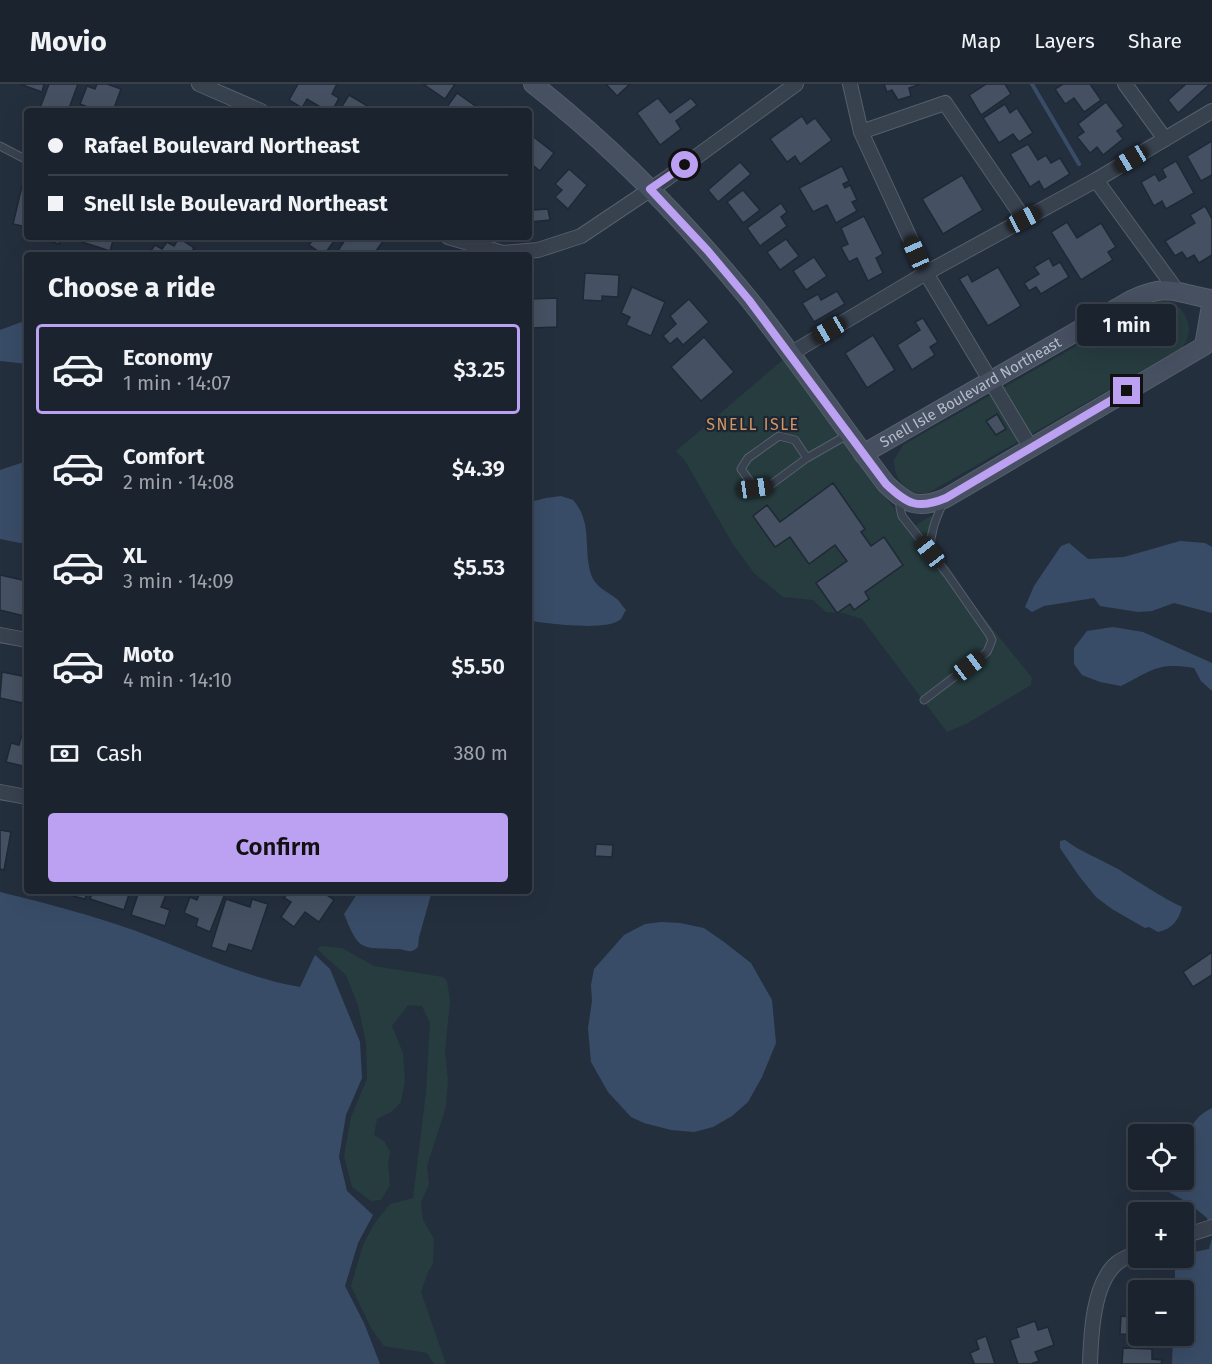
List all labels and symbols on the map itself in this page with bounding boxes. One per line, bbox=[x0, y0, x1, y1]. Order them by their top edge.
car bbox=[1111, 142, 1151, 176]
route start bbox=[671, 151, 698, 178]
car bbox=[1004, 203, 1044, 235]
car bbox=[900, 233, 932, 273]
callout: 1 min bbox=[1078, 304, 1176, 346]
car bbox=[809, 313, 849, 347]
street label: Snell Isle Boulevard Northeast bbox=[877, 333, 1065, 451]
route end bbox=[1113, 377, 1140, 404]
district label: SNELL ISLE bbox=[706, 415, 800, 434]
car bbox=[736, 477, 774, 499]
car bbox=[912, 532, 948, 572]
car bbox=[949, 648, 989, 684]

